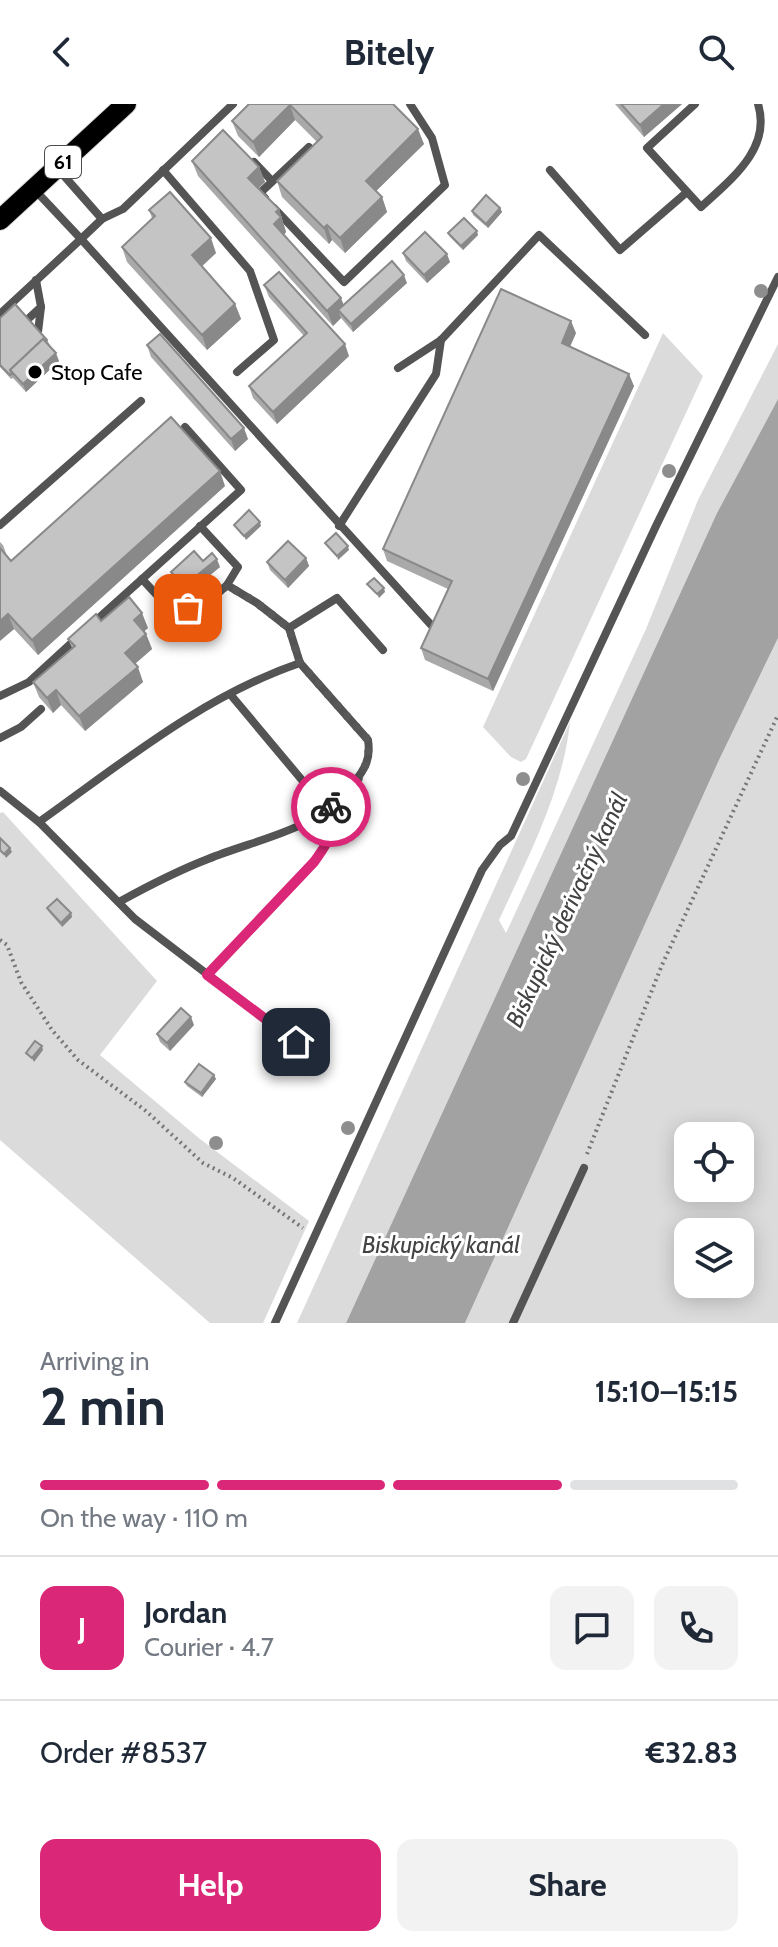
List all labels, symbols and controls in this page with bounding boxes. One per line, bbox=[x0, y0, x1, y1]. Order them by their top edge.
icon: back bbox=[40, 30, 84, 74]
text: Bitely bbox=[344, 30, 434, 74]
icon: search bbox=[694, 30, 738, 74]
road number: 61 bbox=[45, 146, 81, 178]
place label: Stop Cafe bbox=[51, 359, 142, 386]
marker: Stop Cafe bbox=[26, 363, 44, 381]
pin bbox=[154, 574, 222, 642]
icon: bag bbox=[166, 586, 210, 630]
courier bbox=[291, 767, 371, 847]
icon: bike bbox=[309, 785, 353, 829]
water label: Biskupický derivačný kanál bbox=[499, 788, 634, 1032]
pin bbox=[262, 1008, 330, 1076]
icon: home bbox=[274, 1020, 318, 1064]
map controls bbox=[674, 1122, 754, 1298]
button: locate bbox=[674, 1122, 754, 1202]
button: layers bbox=[674, 1218, 754, 1298]
water label: Biskupický kanál bbox=[362, 1230, 520, 1259]
text: Arriving in bbox=[40, 1345, 150, 1377]
text: 15:10–15:15 bbox=[595, 1373, 738, 1410]
text: 2 min bbox=[40, 1375, 166, 1438]
text: On the way · 110 m bbox=[40, 1502, 248, 1534]
button: chat bbox=[550, 1586, 634, 1670]
button: phone bbox=[654, 1586, 738, 1670]
text: Jordan bbox=[144, 1594, 227, 1631]
text: J bbox=[78, 1610, 86, 1647]
text: Courier · 4.7 bbox=[144, 1631, 274, 1663]
text: Order #8537 bbox=[40, 1734, 207, 1771]
text: €32.83 bbox=[646, 1734, 738, 1771]
button: Help bbox=[40, 1839, 381, 1931]
button: Share bbox=[397, 1839, 738, 1931]

